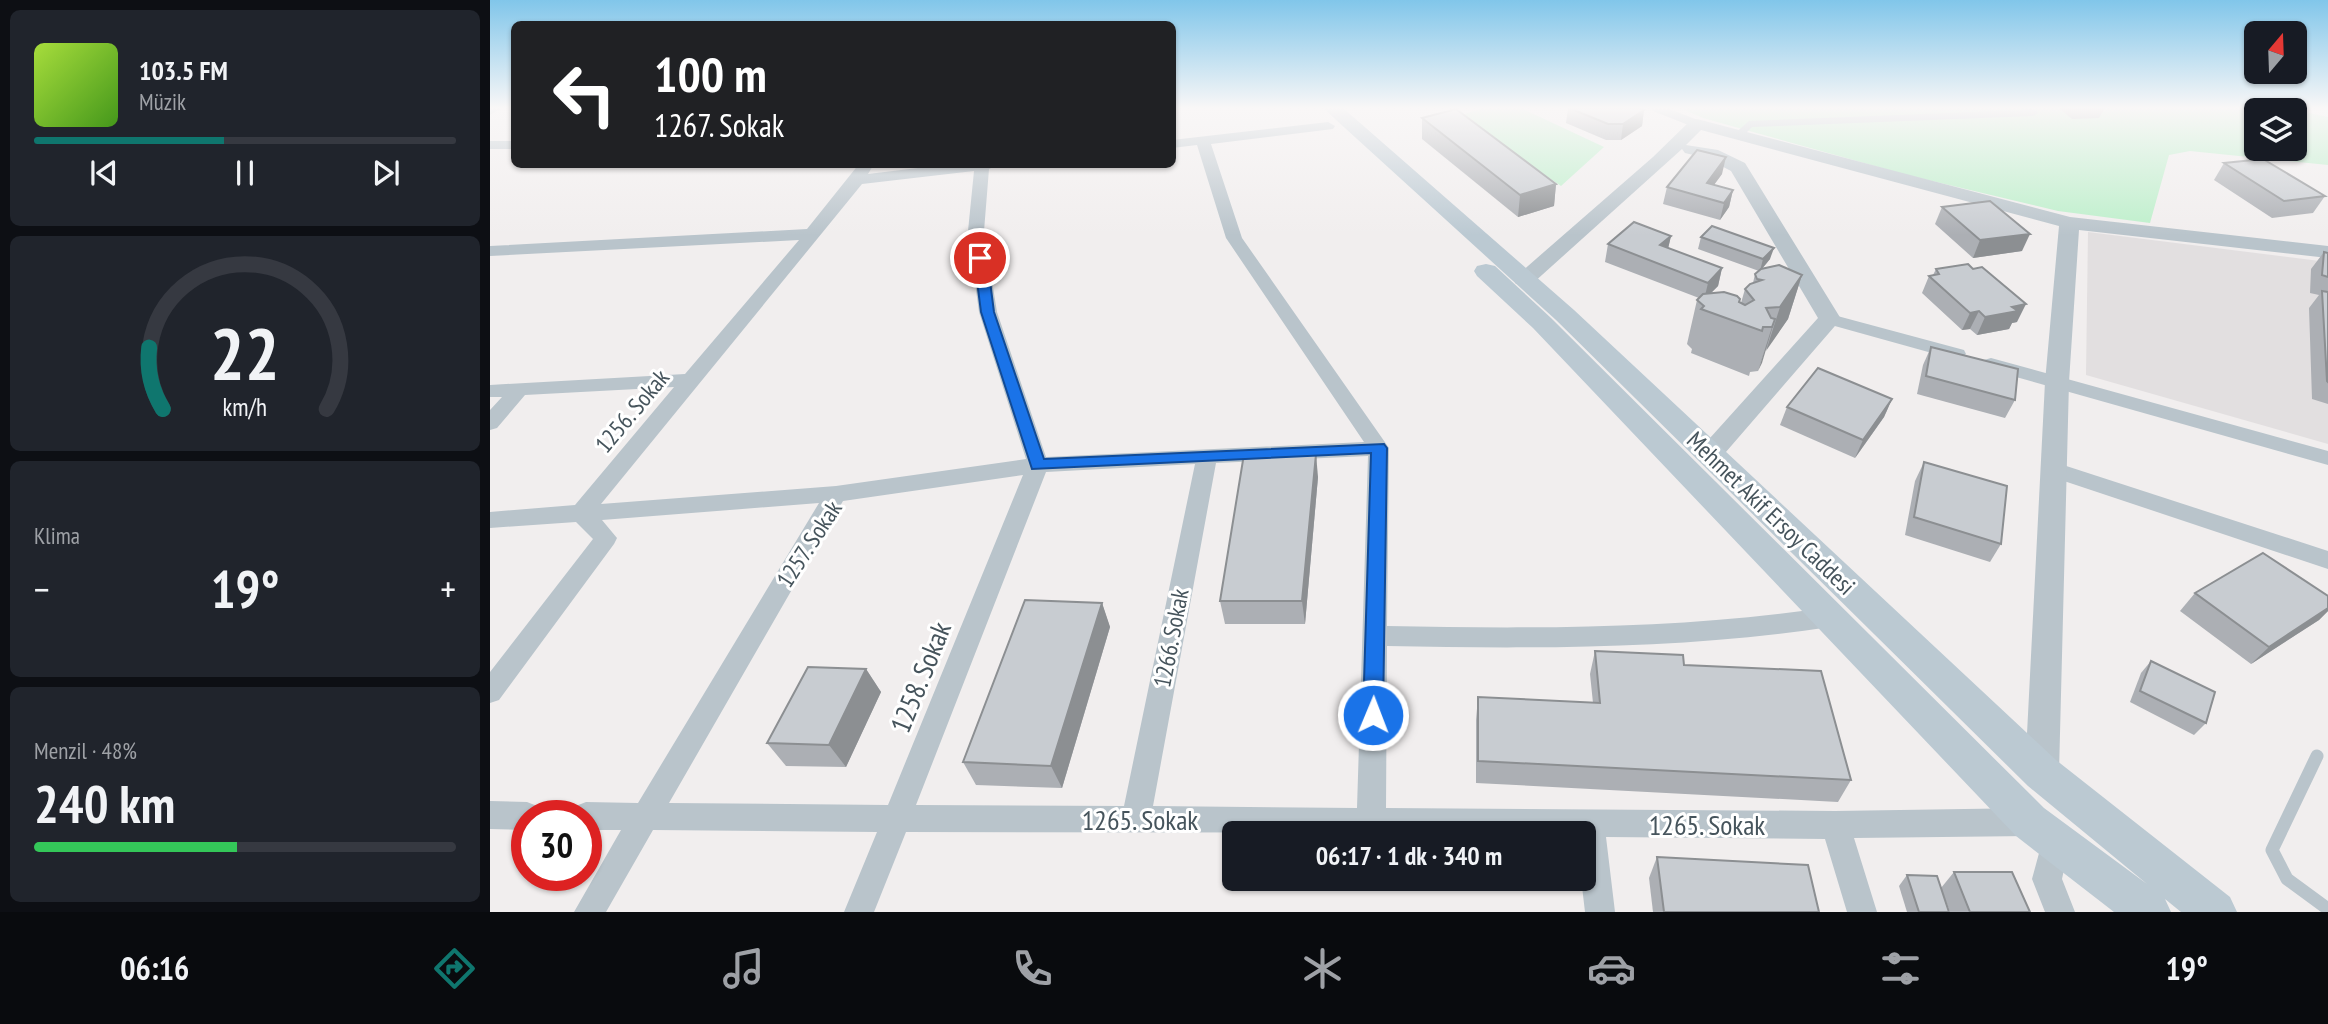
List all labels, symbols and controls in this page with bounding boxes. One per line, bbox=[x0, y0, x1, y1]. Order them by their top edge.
north arrow bbox=[2244, 21, 2306, 84]
map controls bbox=[2244, 21, 2307, 161]
text: 100 m bbox=[654, 42, 767, 106]
icon: left bbox=[539, 49, 630, 140]
text: 103.5 FM bbox=[139, 54, 228, 87]
text: Müzik bbox=[139, 87, 186, 116]
button: layers bbox=[2244, 98, 2307, 161]
text: 1267. Sokak bbox=[654, 104, 784, 146]
icon: previous bbox=[85, 154, 123, 192]
icon: pause bbox=[226, 154, 264, 192]
icon: next bbox=[367, 154, 405, 192]
pin bbox=[950, 228, 1010, 288]
icon: arrive bbox=[961, 239, 999, 277]
text: 22 bbox=[210, 306, 280, 400]
street label: 1256. Sokak bbox=[588, 362, 676, 459]
text: km/h bbox=[223, 391, 267, 423]
street label: Mehmet Akif Ersoy Caddesi bbox=[1680, 425, 1862, 601]
street label: 1257. Sokak bbox=[769, 494, 849, 593]
text: Klima bbox=[34, 521, 80, 550]
text: 19° bbox=[211, 555, 279, 622]
text: − bbox=[34, 564, 50, 613]
text: + bbox=[440, 564, 456, 613]
street label: 1266. Sokak bbox=[1146, 585, 1196, 690]
street label: 1258. Sokak bbox=[881, 616, 959, 738]
position arrow bbox=[1336, 678, 1410, 752]
text: Menzil · 48% bbox=[34, 736, 137, 765]
text: 240 km bbox=[34, 770, 175, 837]
speed limit sign: 30 bbox=[511, 800, 602, 891]
street label: 1265. Sokak bbox=[1082, 801, 1198, 838]
street label: 1265. Sokak bbox=[1649, 806, 1765, 843]
text: 06:17 · 1 dk · 340 m bbox=[1316, 839, 1502, 872]
icon: directions bbox=[430, 944, 479, 993]
icon: music bbox=[719, 944, 768, 993]
icon: phone bbox=[1008, 944, 1057, 993]
icon: climate bbox=[1298, 944, 1347, 993]
icon: car bbox=[1587, 944, 1636, 993]
icon: filters bbox=[1876, 944, 1925, 993]
text: 06:16 bbox=[120, 947, 189, 989]
text: 19° bbox=[2166, 947, 2208, 989]

